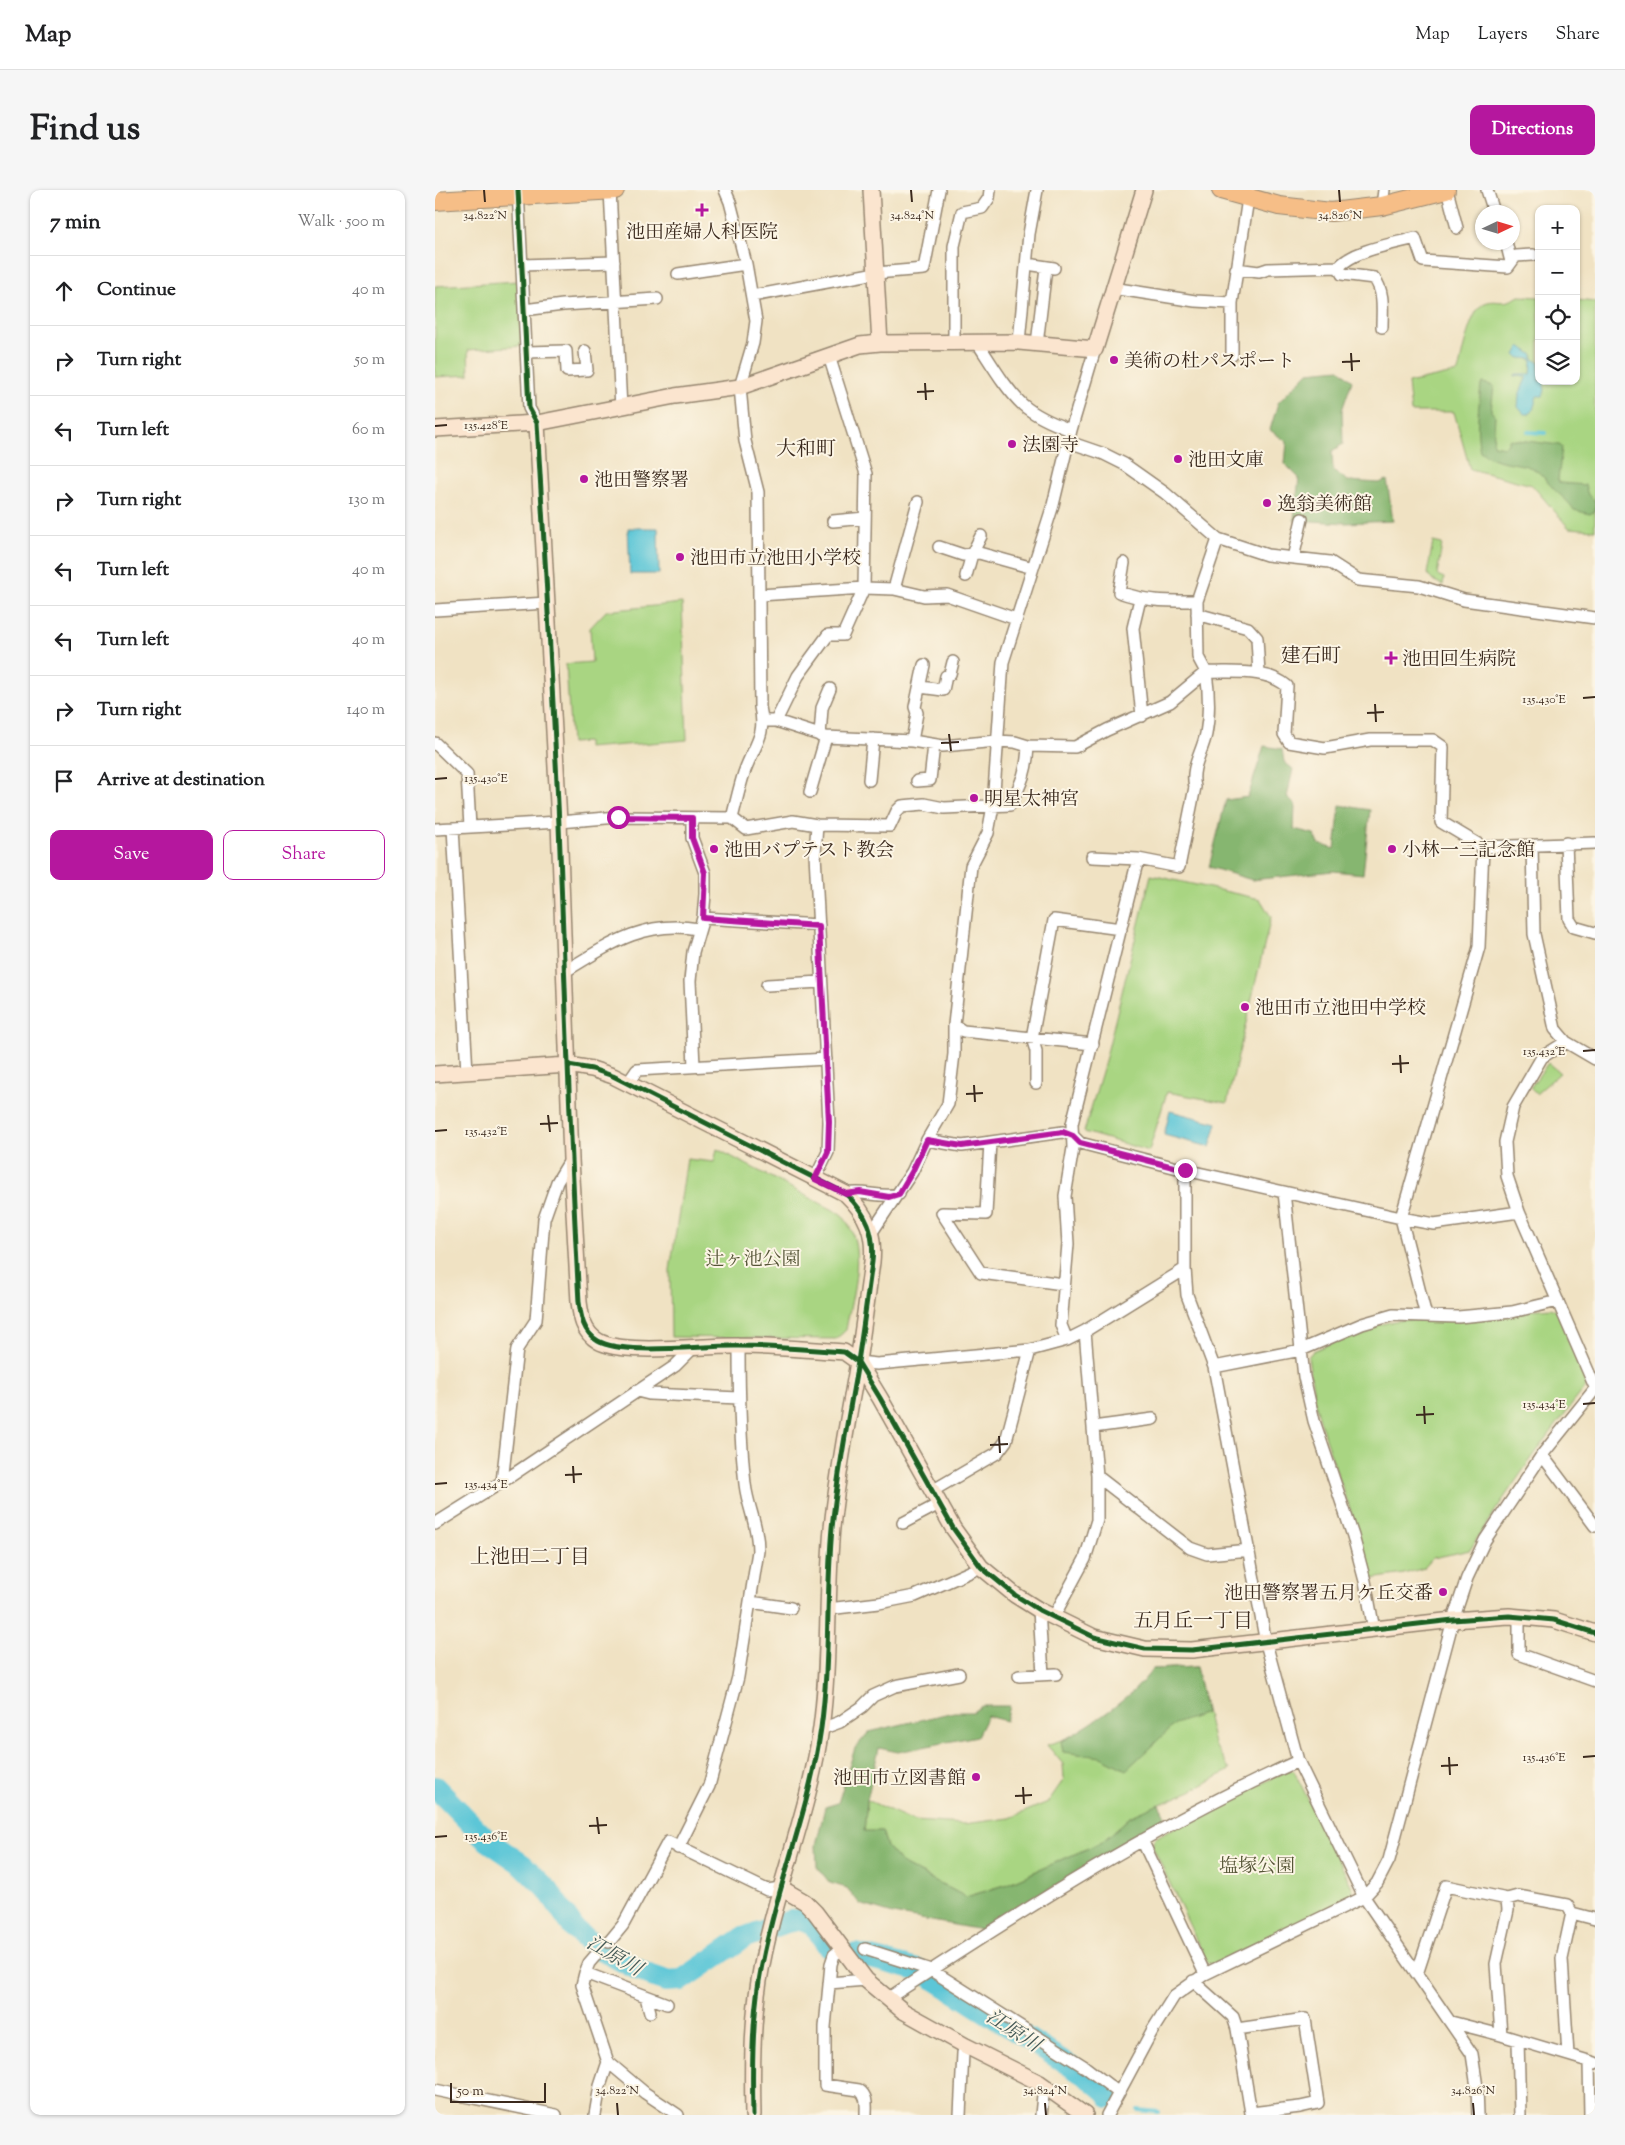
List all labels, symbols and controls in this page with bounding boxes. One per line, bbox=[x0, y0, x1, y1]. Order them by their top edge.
text: Map bbox=[25, 18, 71, 52]
text: Map bbox=[1415, 22, 1450, 48]
text: Layers bbox=[1478, 22, 1528, 48]
text: Share bbox=[1556, 22, 1600, 48]
text: Find us bbox=[30, 105, 140, 156]
button: Directions bbox=[1470, 105, 1595, 155]
marker: 池田産婦人科医院 bbox=[695, 203, 709, 217]
north arrow bbox=[1475, 205, 1520, 250]
map controls bbox=[1535, 205, 1580, 385]
button: + bbox=[1535, 205, 1580, 250]
text: 34.822°N bbox=[463, 207, 507, 225]
text: 34.824°N bbox=[890, 207, 934, 225]
text: 34.826°N bbox=[1318, 207, 1362, 225]
text: 7 min bbox=[50, 208, 101, 238]
text: Walk · 500 m bbox=[298, 211, 385, 234]
place label: 池田産婦人科医院 bbox=[626, 220, 778, 247]
button: − bbox=[1535, 250, 1580, 295]
icon: ahead bbox=[50, 277, 78, 305]
text: Continue bbox=[97, 277, 176, 304]
text: 40 m bbox=[352, 279, 385, 302]
button: locate bbox=[1535, 295, 1580, 340]
button: layers bbox=[1535, 340, 1580, 385]
icon: right bbox=[50, 347, 78, 375]
text: Turn right bbox=[97, 347, 181, 374]
text: 50 m bbox=[354, 349, 385, 372]
place label: 美術の杜パスポート bbox=[1124, 349, 1295, 376]
marker: 美術の杜パスポート bbox=[1108, 354, 1120, 366]
icon: left bbox=[50, 417, 78, 445]
text: Turn left bbox=[97, 417, 169, 444]
text: 135.428°E bbox=[464, 417, 509, 435]
text: 60 m bbox=[352, 419, 385, 442]
place label: 法園寺 bbox=[1022, 433, 1079, 460]
district label: 大和町 bbox=[776, 436, 836, 465]
marker: 法園寺 bbox=[1006, 438, 1018, 450]
place label: 池田文庫 bbox=[1188, 448, 1264, 475]
marker: 池田文庫 bbox=[1172, 453, 1184, 465]
place label: 池田警察署 bbox=[594, 468, 689, 495]
marker: 池田警察署 bbox=[578, 473, 590, 485]
icon: right bbox=[50, 487, 78, 515]
text: Turn right bbox=[97, 487, 181, 514]
text: 130 m bbox=[348, 489, 385, 512]
place label: 逸翁美術館 bbox=[1277, 492, 1372, 519]
marker: 逸翁美術館 bbox=[1261, 497, 1273, 509]
place label: 池田市立池田小学校 bbox=[690, 546, 861, 573]
marker: 池田市立池田小学校 bbox=[674, 551, 686, 563]
icon: left bbox=[50, 557, 78, 585]
text: Turn left bbox=[97, 557, 169, 584]
text: 40 m bbox=[352, 559, 385, 582]
icon: left bbox=[50, 627, 78, 655]
text: Turn left bbox=[97, 627, 169, 654]
text: 40 m bbox=[352, 629, 385, 652]
district label: 建石町 bbox=[1281, 643, 1341, 672]
place label: 池田回生病院 bbox=[1402, 647, 1516, 674]
marker: 池田回生病院 bbox=[1384, 651, 1398, 665]
text: 135.430°E bbox=[1522, 691, 1566, 709]
icon: right bbox=[50, 697, 78, 725]
text: Turn right bbox=[97, 697, 181, 724]
text: 140 m bbox=[347, 699, 385, 722]
icon: arrive bbox=[50, 767, 78, 795]
text: Arrive at destination bbox=[97, 767, 265, 794]
text: 135.430°E bbox=[464, 770, 508, 788]
place label: 明星太神宮 bbox=[984, 787, 1079, 814]
marker: 明星太神宮 bbox=[968, 792, 980, 804]
route start bbox=[607, 806, 630, 829]
button: Save bbox=[50, 830, 213, 880]
button: Share bbox=[223, 830, 385, 880]
place label: 池田バプテスト教会 bbox=[724, 838, 894, 865]
place label: 小林一三記念館 bbox=[1402, 838, 1535, 865]
marker: 池田バプテスト教会 bbox=[708, 843, 720, 855]
marker: 小林一三記念館 bbox=[1386, 843, 1398, 855]
place label: 池田市立池田中学校 bbox=[1255, 996, 1426, 1023]
marker: 池田市立池田中学校 bbox=[1239, 1001, 1251, 1013]
text: 135.432°E bbox=[1523, 1043, 1566, 1061]
text: 135.432°E bbox=[465, 1123, 508, 1141]
route end bbox=[1174, 1159, 1197, 1182]
park label: 辻ヶ池公園 bbox=[705, 1247, 801, 1274]
text: 135.434°E bbox=[1522, 1396, 1566, 1414]
text: 135.434°E bbox=[464, 1476, 508, 1494]
district label: 上池田二丁目 bbox=[470, 1544, 590, 1573]
place label: 池田警察署五月ケ丘交番 bbox=[1224, 1581, 1433, 1608]
marker: 池田警察署五月ケ丘交番 bbox=[1437, 1586, 1449, 1598]
district label: 五月丘一丁目 bbox=[1133, 1608, 1253, 1637]
text: 135.436°E bbox=[1522, 1749, 1566, 1767]
place label: 池田市立図書館 bbox=[833, 1766, 966, 1793]
marker: 池田市立図書館 bbox=[970, 1771, 982, 1783]
text: 135.436°E bbox=[464, 1828, 508, 1846]
park label: 塩塚公園 bbox=[1219, 1854, 1295, 1881]
water label: 江原川 bbox=[581, 1930, 649, 1986]
water label: 江原川 bbox=[980, 2004, 1047, 2062]
scale bar bbox=[450, 2080, 546, 2103]
text: 50 m bbox=[457, 2082, 484, 2102]
text: 34.822°N bbox=[595, 2082, 639, 2100]
text: 34.824°N bbox=[1023, 2082, 1067, 2100]
text: 34.826°N bbox=[1451, 2082, 1495, 2100]

